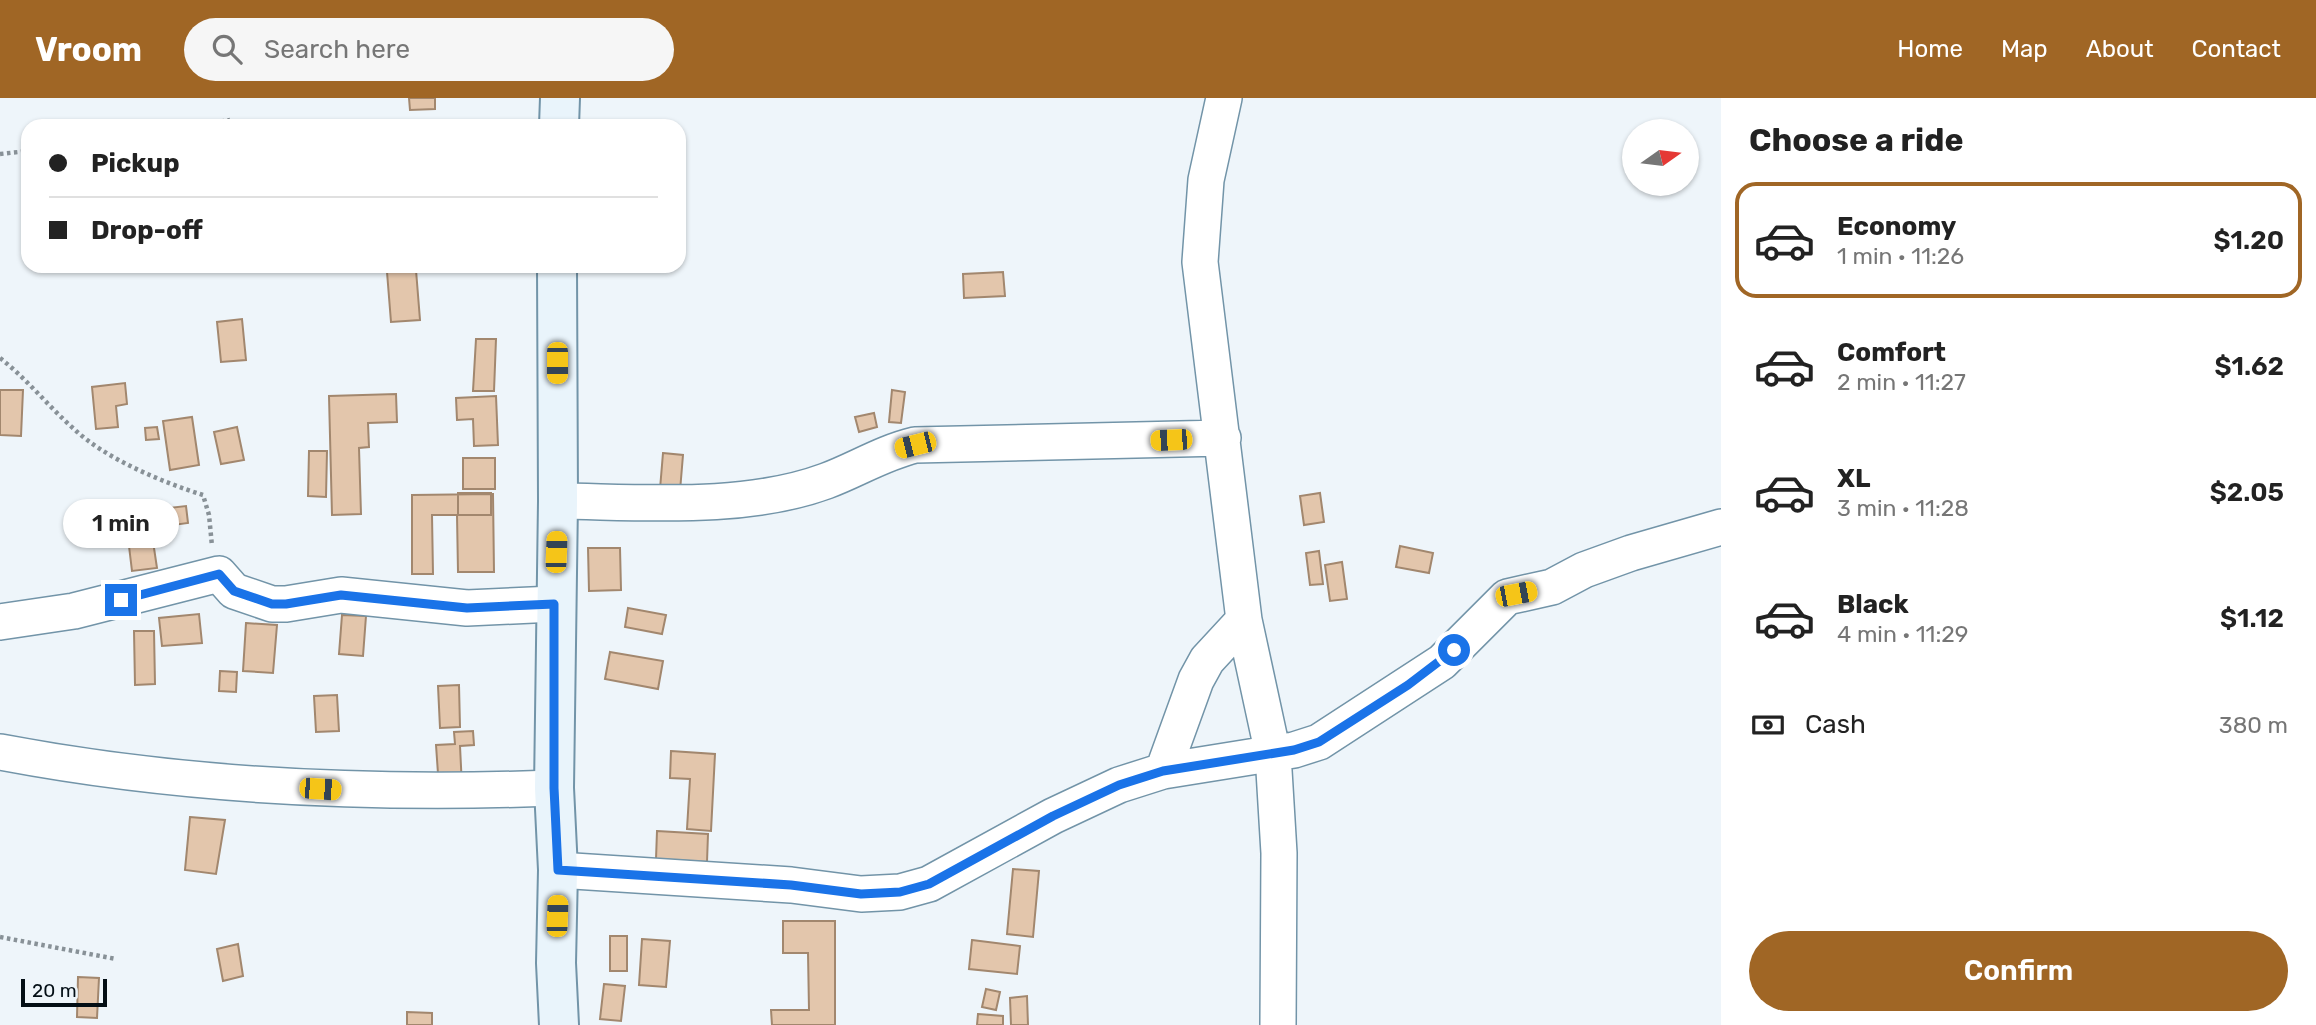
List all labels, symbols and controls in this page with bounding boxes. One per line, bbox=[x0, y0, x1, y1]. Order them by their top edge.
search box bbox=[184, 18, 674, 81]
text: Vroom bbox=[35, 30, 142, 69]
icon: search bbox=[208, 30, 246, 68]
text: Search here bbox=[264, 34, 410, 65]
text: Home bbox=[1897, 35, 1963, 63]
text: Map bbox=[2001, 35, 2048, 63]
text: About bbox=[2086, 35, 2154, 63]
text: Contact bbox=[2192, 35, 2281, 63]
north arrow bbox=[1622, 119, 1699, 196]
map controls bbox=[1622, 119, 1699, 196]
text: Choose a ride bbox=[1749, 121, 1963, 159]
text: Pickup bbox=[91, 148, 180, 179]
icon: car bbox=[1753, 209, 1816, 272]
text: Economy bbox=[1837, 211, 1956, 242]
text: Drop-off bbox=[91, 215, 203, 246]
text: $1.20 bbox=[2213, 225, 2284, 256]
text: 1 min · 11:26 bbox=[1837, 242, 1964, 270]
icon: car bbox=[1753, 335, 1816, 398]
text: Comfort bbox=[1837, 337, 1946, 368]
car bbox=[547, 342, 568, 384]
text: $1.62 bbox=[2214, 351, 2284, 382]
text: 2 min · 11:27 bbox=[1837, 368, 1966, 396]
car bbox=[1150, 429, 1193, 451]
car bbox=[893, 430, 938, 460]
icon: car bbox=[1753, 461, 1816, 524]
text: XL bbox=[1837, 463, 1870, 494]
text: $2.05 bbox=[2210, 477, 2284, 508]
text: 3 min · 11:28 bbox=[1837, 494, 1969, 522]
callout: 1 min bbox=[63, 498, 179, 547]
text: 1 min bbox=[92, 509, 150, 537]
car bbox=[545, 531, 568, 573]
car bbox=[1494, 580, 1539, 608]
route end bbox=[105, 584, 137, 616]
icon: car bbox=[1753, 587, 1816, 650]
text: Black bbox=[1837, 589, 1909, 620]
text: $1.12 bbox=[2220, 603, 2284, 634]
text: 4 min · 11:29 bbox=[1837, 620, 1968, 648]
route start bbox=[1438, 634, 1470, 666]
icon: cash bbox=[1749, 706, 1787, 744]
text: Cash bbox=[1805, 709, 1866, 740]
text: 380 m bbox=[2219, 711, 2288, 739]
car bbox=[299, 777, 342, 801]
car bbox=[546, 895, 569, 937]
button: Confirm bbox=[1749, 931, 2288, 1011]
scale bar bbox=[21, 976, 107, 1008]
text: 20 m bbox=[32, 979, 77, 1002]

